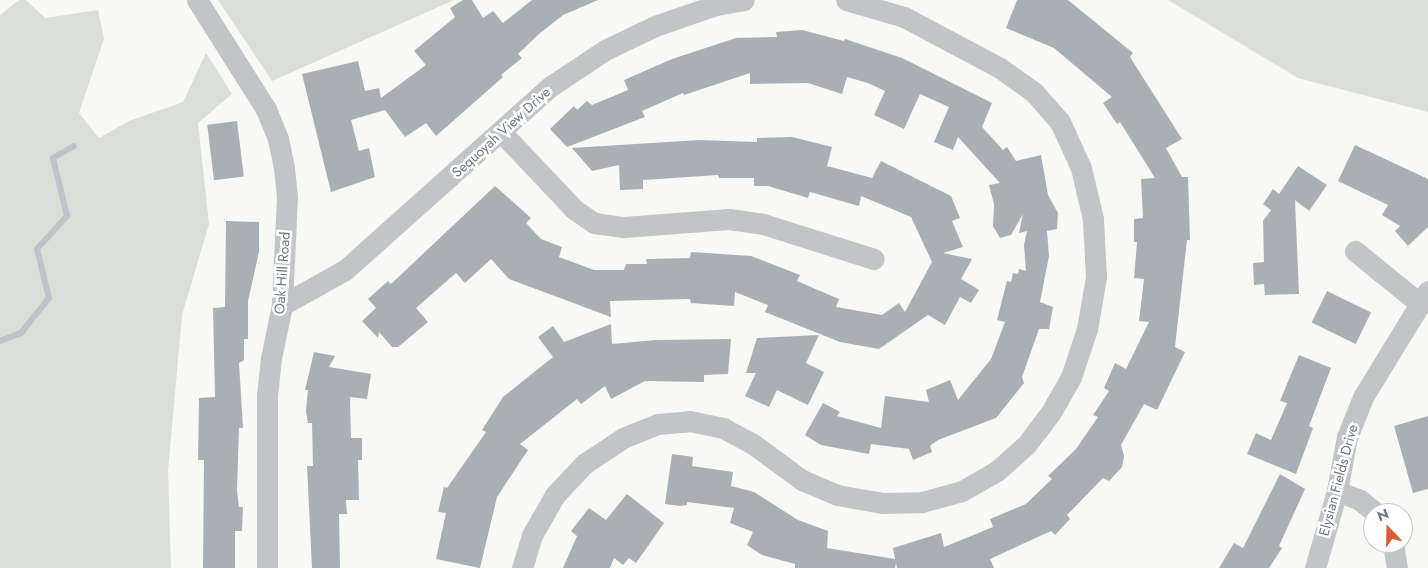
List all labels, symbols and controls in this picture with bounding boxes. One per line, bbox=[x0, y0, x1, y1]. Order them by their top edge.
street label: Sequoyah View Drive bbox=[448, 83, 554, 181]
street label: Oak Hill Road bbox=[271, 231, 293, 315]
street label: Elysian Fields Drive bbox=[1315, 422, 1361, 538]
north arrow bbox=[1363, 503, 1413, 553]
text: N bbox=[1374, 504, 1392, 526]

